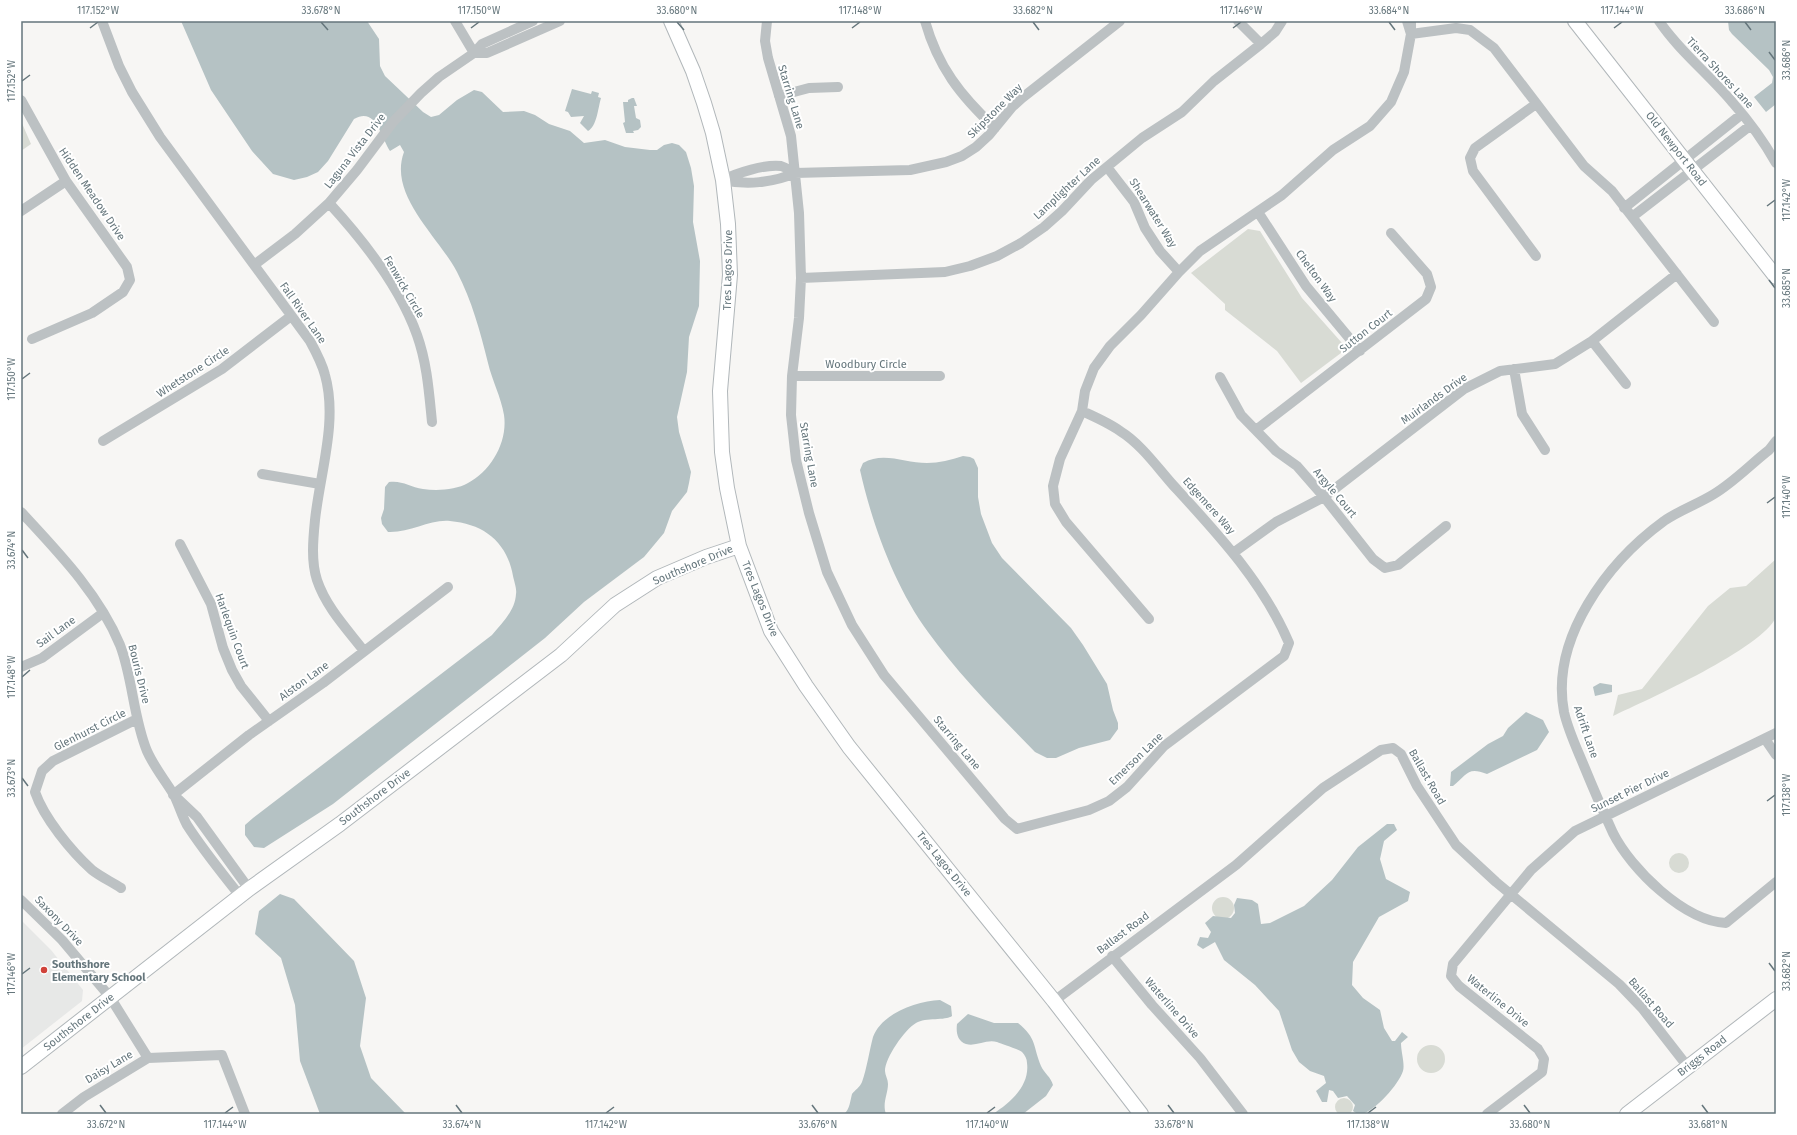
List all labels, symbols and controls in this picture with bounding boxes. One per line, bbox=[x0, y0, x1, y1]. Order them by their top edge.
text: 117.152°W bbox=[77, 5, 120, 17]
text: 33.678°N bbox=[301, 5, 341, 17]
text: 117.150°W bbox=[458, 5, 501, 17]
text: 33.680°N bbox=[657, 5, 697, 17]
text: 117.148°W bbox=[838, 5, 882, 17]
text: 33.682°N bbox=[1013, 5, 1053, 17]
text: 117.146°W bbox=[1220, 5, 1263, 17]
text: 33.684°N bbox=[1369, 5, 1409, 17]
text: 117.144°W bbox=[1601, 5, 1644, 17]
text: 33.686°N bbox=[1725, 5, 1765, 17]
street label: Tierra Shores Lane bbox=[1684, 35, 1756, 111]
text: 33.686°N bbox=[1781, 40, 1793, 80]
text: 117.152°W bbox=[6, 59, 18, 102]
street label: Starring Lane bbox=[775, 63, 807, 131]
street label: Skipstone Way bbox=[965, 81, 1025, 141]
street label: Old Newport Road bbox=[1643, 109, 1709, 189]
street label: Laguna Vista Drive bbox=[322, 111, 388, 191]
street label: Hidden Meadow Drive bbox=[56, 145, 128, 243]
street label: Lamplighter Lane bbox=[1031, 154, 1103, 222]
street label: Shearwater Way bbox=[1126, 176, 1180, 251]
text: 117.142°W bbox=[1781, 178, 1793, 221]
street label: Tres Lagos Drive bbox=[721, 230, 735, 310]
street label: Chelton Way bbox=[1293, 247, 1340, 305]
street label: Fenwick Circle bbox=[381, 254, 427, 320]
text: 33.685°N bbox=[1781, 268, 1793, 308]
street label: Fall River Lane bbox=[277, 280, 329, 346]
street label: Sutton Court bbox=[1337, 306, 1395, 356]
street label: Whetstone Circle bbox=[154, 344, 232, 400]
text: 117.150°W bbox=[6, 357, 18, 400]
street label: Woodbury Circle bbox=[825, 358, 907, 371]
street label: Muirlands Drive bbox=[1398, 371, 1470, 427]
street label: Starring Lane bbox=[797, 421, 821, 489]
street label: Argyle Court bbox=[1311, 466, 1359, 520]
street label: Edgemere Way bbox=[1180, 475, 1238, 538]
text: 117.140°W bbox=[1781, 475, 1793, 519]
text: 33.674°N bbox=[6, 531, 18, 569]
street label: Southshore Drive bbox=[651, 542, 735, 588]
street label: Tres Lagos Drive bbox=[739, 559, 781, 639]
street label: Harlequin Court bbox=[212, 592, 252, 671]
street label: Sail Lane bbox=[34, 614, 78, 650]
street label: Bouris Drive bbox=[125, 643, 153, 705]
text: 117.148°W bbox=[6, 655, 18, 699]
street label: Alston Lane bbox=[277, 659, 331, 703]
street label: Adrift Lane bbox=[1571, 704, 1601, 760]
street label: Glenhurst Circle bbox=[52, 706, 128, 754]
street label: Starring Lane bbox=[931, 713, 983, 773]
street label: Emerson Lane bbox=[1106, 730, 1166, 788]
street label: Ballast Road bbox=[1406, 747, 1448, 807]
text: 33.673°N bbox=[6, 759, 18, 797]
street label: Southshore Drive bbox=[337, 766, 413, 828]
street label: Sunset Pier Drive bbox=[1589, 766, 1671, 816]
text: 117.138°W bbox=[1781, 773, 1793, 816]
street label: Tres Lagos Drive bbox=[914, 829, 974, 899]
street label: Saxony Drive bbox=[32, 893, 86, 949]
street label: Ballast Road bbox=[1094, 909, 1152, 957]
text: 33.682°N bbox=[1781, 951, 1793, 991]
text: 117.146°W bbox=[6, 952, 18, 995]
place label: Southshore Elementary School bbox=[52, 958, 146, 984]
marker: Southshore Elementary School bbox=[39, 965, 49, 975]
street label: Waterline Drive bbox=[1464, 972, 1532, 1030]
street label: Waterline Drive bbox=[1142, 975, 1202, 1041]
street label: Ballast Road bbox=[1626, 975, 1676, 1031]
street label: Southshore Drive bbox=[41, 990, 117, 1054]
street label: Briggs Road bbox=[1675, 1033, 1729, 1079]
street label: Daisy Lane bbox=[83, 1048, 135, 1086]
text: 33.672°N bbox=[87, 1119, 125, 1131]
text: 117.144°W bbox=[204, 1119, 247, 1131]
text: 33.674°N bbox=[443, 1119, 481, 1131]
text: 117.142°W bbox=[585, 1119, 628, 1131]
text: 33.676°N bbox=[799, 1119, 837, 1131]
text: 117.140°W bbox=[965, 1119, 1009, 1131]
text: 33.678°N bbox=[1154, 1119, 1194, 1131]
text: 117.138°W bbox=[1347, 1119, 1390, 1131]
text: 33.680°N bbox=[1510, 1119, 1550, 1131]
text: 33.681°N bbox=[1688, 1119, 1728, 1131]

